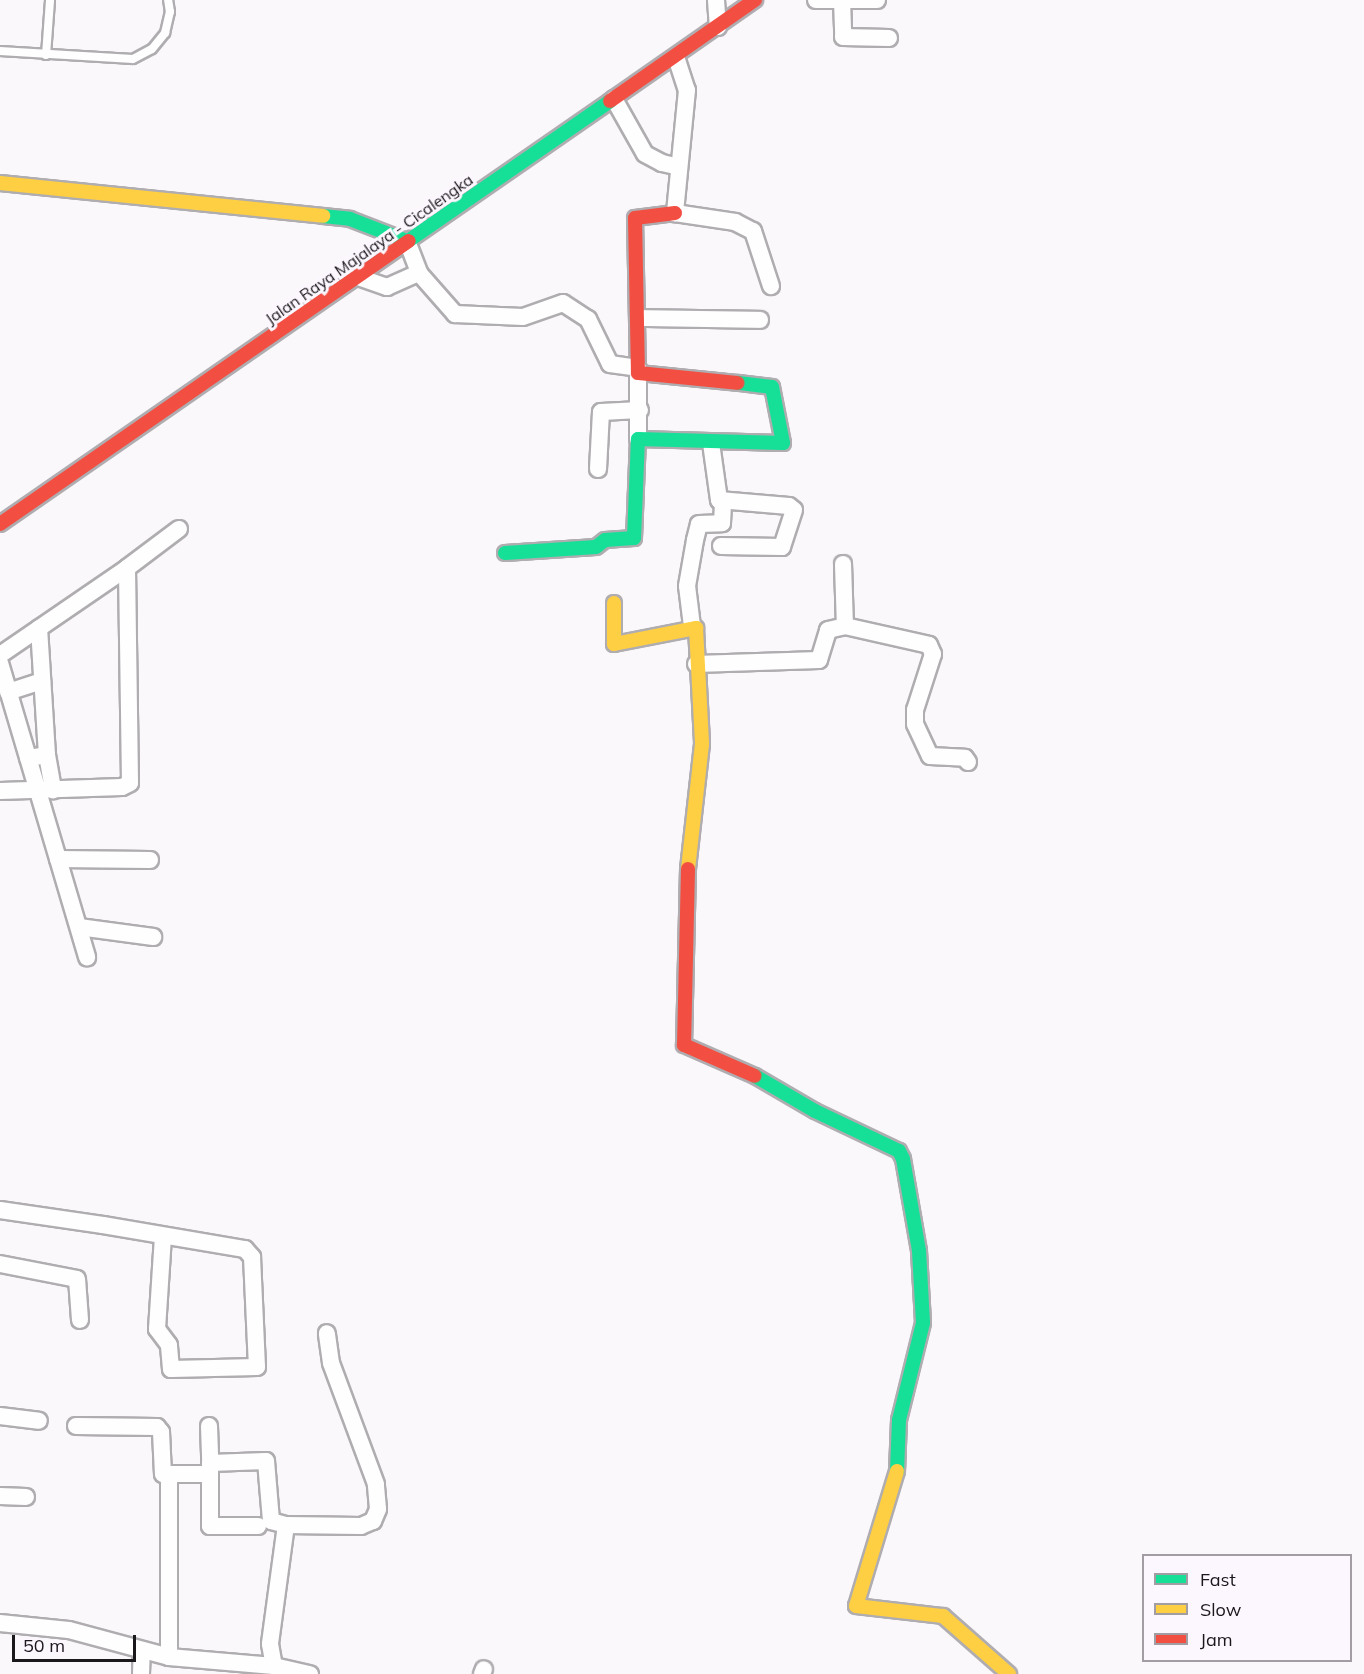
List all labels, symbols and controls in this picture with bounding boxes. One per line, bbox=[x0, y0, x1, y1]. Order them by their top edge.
street label: Jalan Raya Majalaya - Cicalengka bbox=[261, 170, 477, 328]
legend bbox=[1142, 1554, 1352, 1662]
text: Fast bbox=[1200, 1568, 1236, 1591]
text: Slow bbox=[1200, 1598, 1241, 1621]
scale bar bbox=[15, 1623, 140, 1661]
text: Jam bbox=[1200, 1628, 1233, 1651]
text: 50 m bbox=[23, 1634, 65, 1657]

